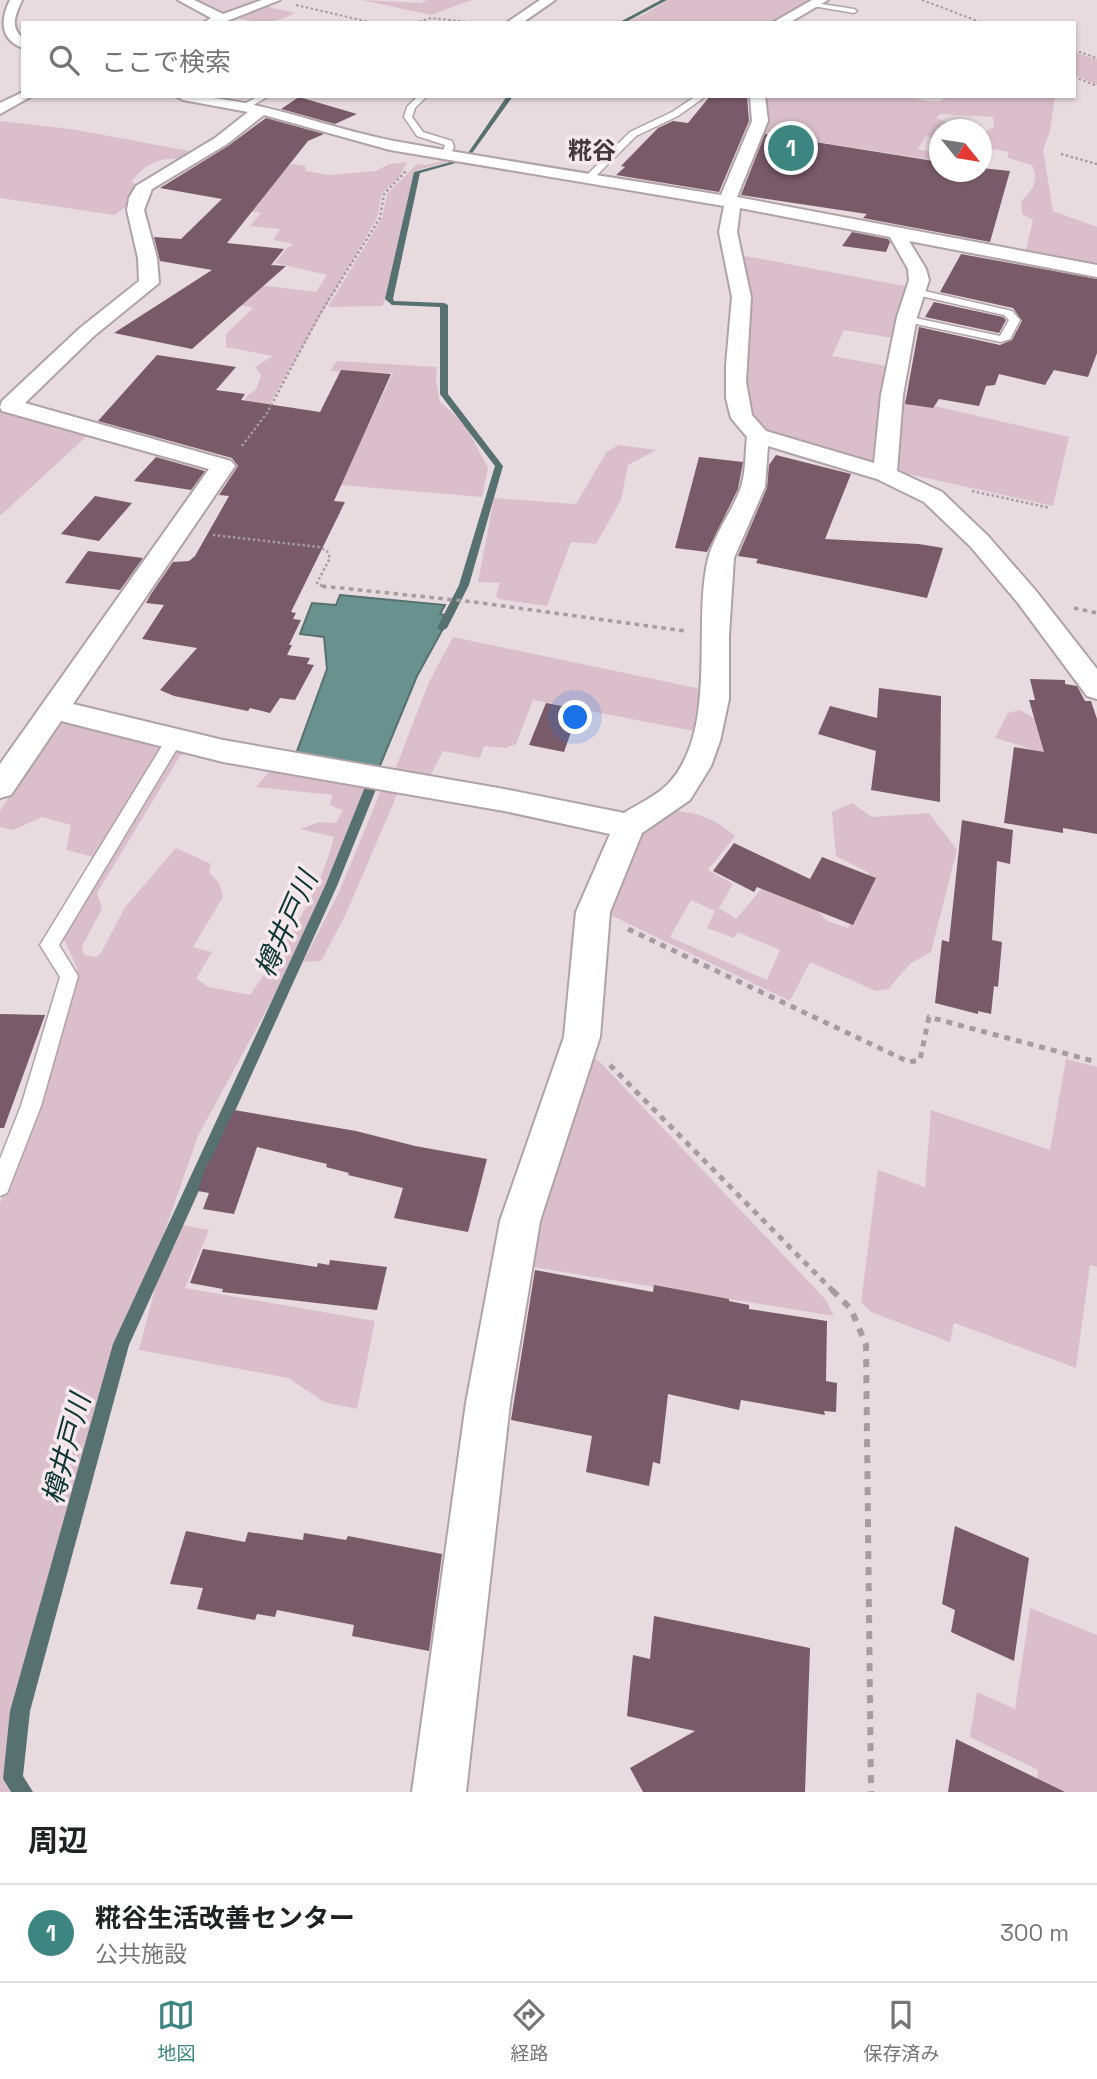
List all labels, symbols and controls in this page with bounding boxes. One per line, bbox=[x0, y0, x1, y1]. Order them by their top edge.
search box bbox=[21, 21, 1076, 98]
icon: search bbox=[45, 41, 83, 79]
text: ここで検索 bbox=[101, 45, 231, 79]
north arrow bbox=[929, 119, 992, 182]
pin: 1 bbox=[768, 122, 814, 174]
district label: 糀谷 bbox=[568, 135, 616, 166]
your location bbox=[558, 700, 592, 734]
water label: 樽井戸川 bbox=[247, 863, 326, 982]
water label: 樽井戸川 bbox=[34, 1387, 99, 1508]
text: 周辺 bbox=[28, 1821, 88, 1860]
text: 糀谷生活改善センター bbox=[95, 1901, 355, 1935]
text: 1 bbox=[46, 1918, 56, 1948]
text: 300 m bbox=[1000, 1918, 1069, 1948]
text: 公共施設 bbox=[95, 1939, 187, 1969]
tab: 地図 bbox=[157, 1996, 196, 2066]
tab: 経路 bbox=[510, 1996, 549, 2066]
tab: 保存済み bbox=[863, 1996, 940, 2066]

